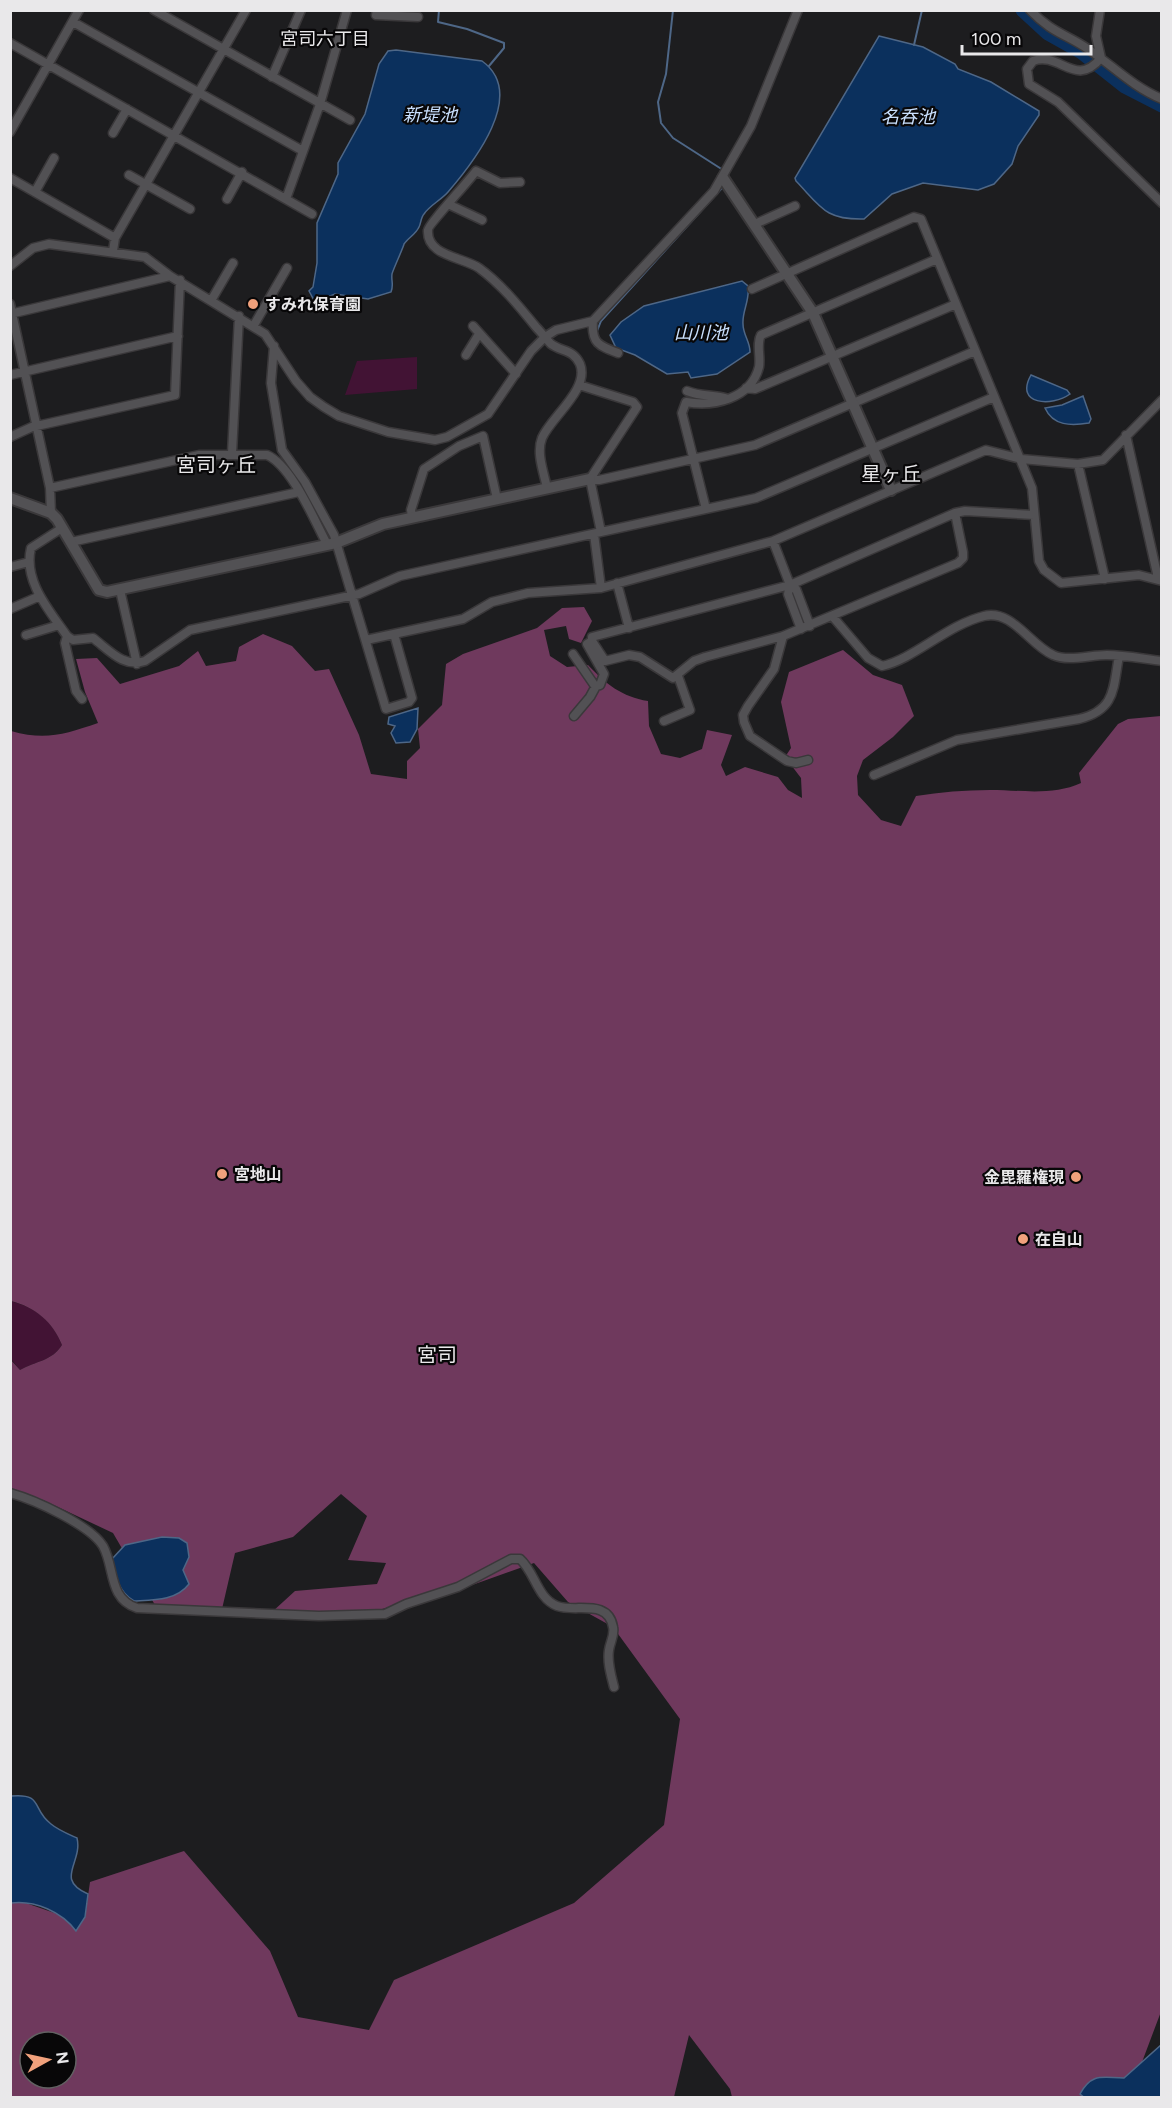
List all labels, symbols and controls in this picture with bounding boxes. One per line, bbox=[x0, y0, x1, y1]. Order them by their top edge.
scale bar bbox=[962, 18, 1091, 56]
district label: 宮司六丁目 bbox=[280, 28, 370, 50]
text: 100 m bbox=[971, 28, 1021, 50]
water label: 新堤池 bbox=[403, 104, 459, 126]
water label: 名呑池 bbox=[881, 106, 937, 128]
place label: すみれ保育園 bbox=[265, 295, 361, 314]
marker: すみれ保育園 bbox=[246, 297, 260, 311]
water label: 山川池 bbox=[674, 322, 730, 344]
district label: 宮司ヶ丘 bbox=[176, 453, 256, 477]
district label: 星ヶ丘 bbox=[861, 462, 921, 486]
place label: 宮地山 bbox=[234, 1165, 282, 1184]
marker: 宮地山 bbox=[215, 1167, 229, 1181]
place label: 金毘羅権現 bbox=[984, 1168, 1064, 1187]
marker: 金毘羅権現 bbox=[1069, 1170, 1083, 1184]
place label: 在自山 bbox=[1035, 1230, 1083, 1249]
marker: 在自山 bbox=[1016, 1232, 1030, 1246]
district label: 宮司 bbox=[417, 1343, 457, 1367]
north arrow bbox=[18, 2030, 78, 2090]
text: N bbox=[52, 2051, 73, 2065]

